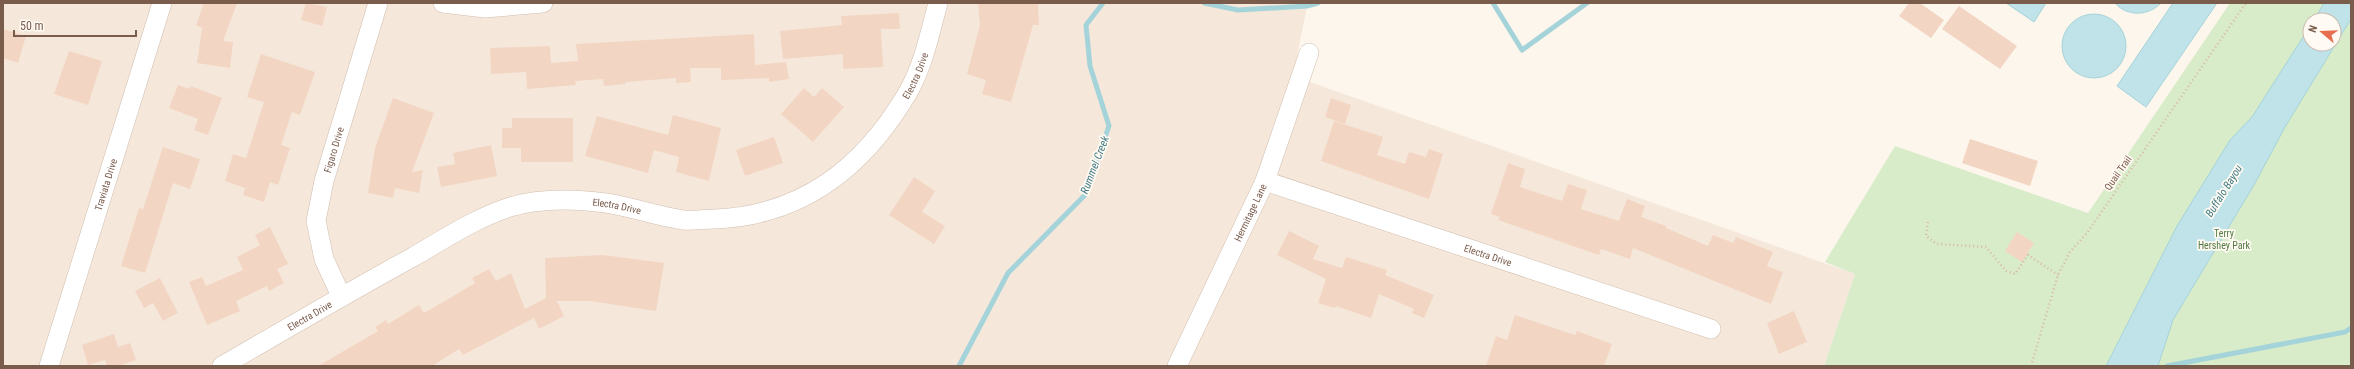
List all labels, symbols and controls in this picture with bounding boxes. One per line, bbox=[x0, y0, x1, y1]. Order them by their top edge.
scale bar bbox=[14, 12, 136, 38]
north arrow bbox=[2302, 12, 2342, 52]
text: 50 m bbox=[20, 19, 44, 33]
text: N bbox=[2306, 23, 2320, 34]
street label: Electra Drive bbox=[900, 51, 930, 101]
street label: Figaro Drive bbox=[321, 125, 346, 174]
water label: Rummel Creek bbox=[1078, 134, 1112, 196]
street label: Quail Trail bbox=[2102, 154, 2134, 192]
street label: Traviata Drive bbox=[92, 157, 119, 212]
water label: Buffalo Bayou bbox=[2203, 163, 2245, 219]
street label: Hermitage Lane bbox=[1232, 182, 1269, 243]
street label: Electra Drive bbox=[592, 196, 643, 216]
park label: Terry Hershey Park bbox=[2198, 228, 2251, 251]
street label: Electra Drive bbox=[1463, 242, 1514, 268]
street label: Electra Drive bbox=[285, 298, 334, 332]

